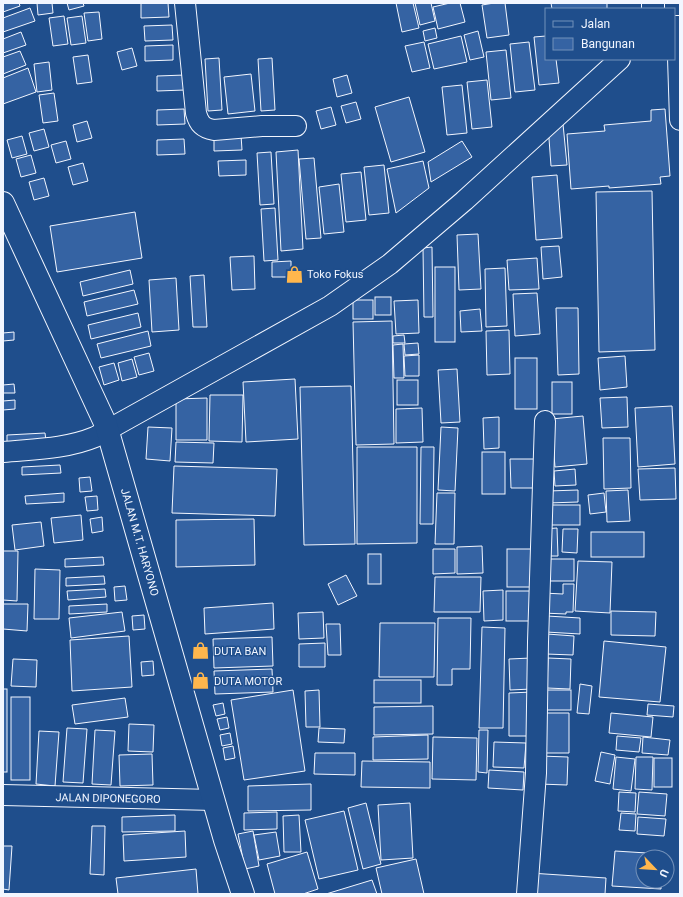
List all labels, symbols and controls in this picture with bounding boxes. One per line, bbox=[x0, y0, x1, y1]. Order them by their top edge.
legend bbox=[545, 8, 675, 60]
text: Jalan bbox=[581, 17, 610, 31]
text: Bangunan bbox=[581, 37, 635, 51]
shop icon: Toko Fokus bbox=[284, 264, 304, 284]
place label: Toko Fokus bbox=[307, 268, 364, 281]
street label: JALAN M.T. HARYONO bbox=[118, 487, 161, 598]
shop icon: DUTA BAN bbox=[191, 641, 211, 661]
place label: DUTA BAN bbox=[214, 645, 266, 658]
shop icon: DUTA MOTOR bbox=[191, 671, 211, 691]
place label: DUTA MOTOR bbox=[214, 675, 282, 688]
street label: JALAN DIPONEGORO bbox=[55, 791, 161, 806]
north arrow bbox=[635, 849, 675, 889]
text: U bbox=[656, 867, 671, 879]

